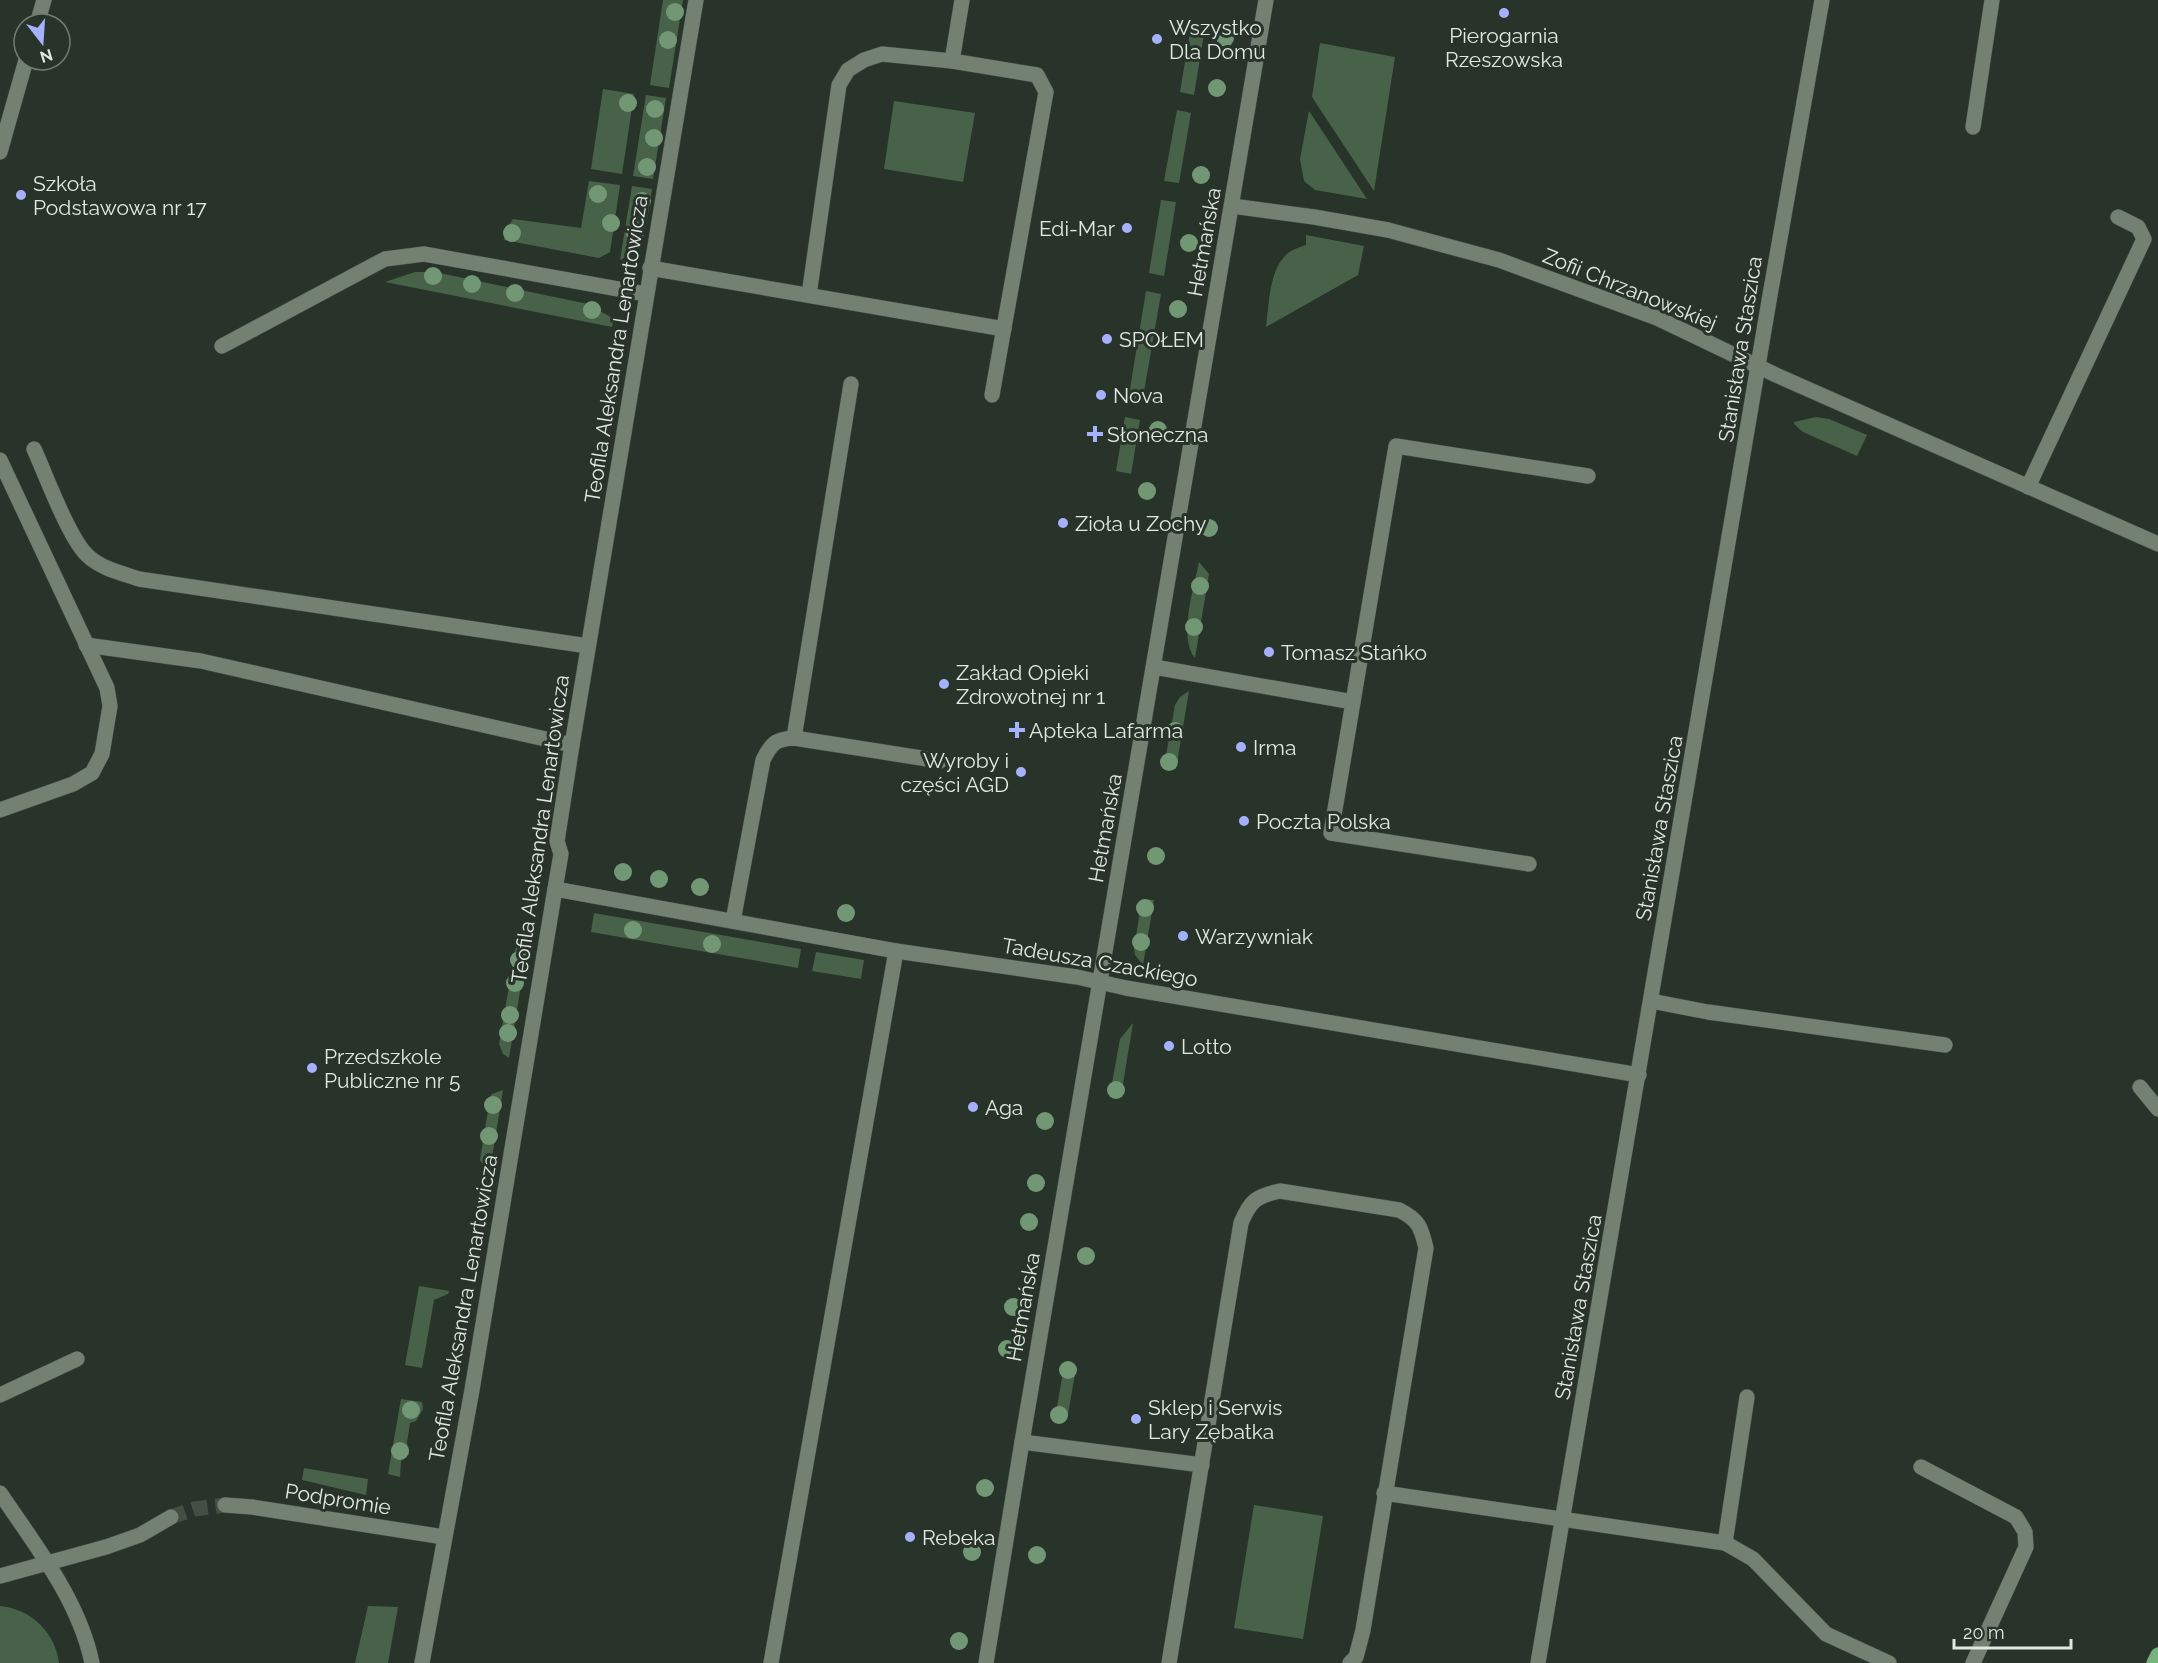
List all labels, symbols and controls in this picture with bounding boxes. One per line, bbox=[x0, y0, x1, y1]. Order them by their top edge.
marker: Pierogarnia Rzeszowska bbox=[1497, 6, 1511, 20]
north arrow bbox=[12, 12, 72, 72]
place label: Wszystko Dla Domu bbox=[1169, 15, 1266, 64]
place label: Pierogarnia Rzeszowska bbox=[1445, 23, 1563, 72]
marker: Wszystko Dla Domu bbox=[1150, 32, 1164, 46]
text: N bbox=[38, 45, 55, 67]
place label: Szkoła Podstawowa nr 17 bbox=[33, 171, 207, 220]
street label: Hetmańska bbox=[1182, 186, 1226, 298]
marker: Szkoła Podstawowa nr 17 bbox=[14, 188, 28, 202]
street label: Teofila Aleksandra Lenartowicza bbox=[579, 193, 653, 505]
place label: Edi-Mar bbox=[1039, 216, 1116, 241]
marker: Edi-Mar bbox=[1120, 221, 1134, 235]
street label: Zofii Chrzanowskiej bbox=[1539, 243, 1721, 335]
street label: Stanisława Staszica bbox=[1713, 254, 1767, 444]
place label: SPOŁEM bbox=[1119, 327, 1204, 352]
marker: SPOŁEM bbox=[1100, 332, 1114, 346]
place label: Nova bbox=[1113, 383, 1164, 408]
marker: Nova bbox=[1094, 388, 1108, 402]
place label: Słoneczna bbox=[1107, 422, 1209, 447]
marker: Słoneczna bbox=[1088, 427, 1102, 441]
place label: Zioła u Zochy bbox=[1075, 511, 1206, 536]
marker: Zioła u Zochy bbox=[1056, 516, 1070, 530]
place label: Tomasz Stańko bbox=[1281, 640, 1427, 665]
marker: Tomasz Stańko bbox=[1262, 645, 1276, 659]
place label: Zakład Opieki Zdrowotnej nr 1 bbox=[956, 660, 1105, 709]
street label: Teofila Aleksandra Lenartowicza bbox=[506, 673, 574, 985]
marker: Zakład Opieki Zdrowotnej nr 1 bbox=[937, 677, 951, 691]
place label: Apteka Lafarma bbox=[1029, 718, 1183, 743]
marker: Apteka Lafarma bbox=[1010, 723, 1024, 737]
street label: Stanisława Staszica bbox=[1630, 733, 1688, 923]
place label: Irma bbox=[1253, 735, 1296, 760]
marker: Irma bbox=[1234, 740, 1248, 754]
place label: Wyroby i części AGD bbox=[900, 748, 1009, 797]
marker: Wyroby i części AGD bbox=[1014, 765, 1028, 779]
street label: Hetmańska bbox=[1083, 772, 1127, 884]
place label: Poczta Polska bbox=[1256, 809, 1391, 834]
marker: Poczta Polska bbox=[1237, 814, 1251, 828]
place label: Warzywniak bbox=[1195, 924, 1313, 949]
marker: Warzywniak bbox=[1176, 929, 1190, 943]
street label: Tadeusza Czackiego bbox=[1000, 932, 1200, 992]
place label: Lotto bbox=[1181, 1034, 1232, 1059]
marker: Lotto bbox=[1162, 1039, 1176, 1053]
place label: Przedszkole Publiczne nr 5 bbox=[324, 1044, 461, 1093]
marker: Przedszkole Publiczne nr 5 bbox=[305, 1061, 319, 1075]
place label: Aga bbox=[985, 1095, 1023, 1120]
marker: Aga bbox=[966, 1100, 980, 1114]
street label: Teofila Aleksandra Lenartowicza bbox=[424, 1153, 502, 1463]
street label: Stanisława Staszica bbox=[1549, 1212, 1607, 1402]
street label: Hetmańska bbox=[1001, 1251, 1045, 1363]
place label: Sklep i Serwis Lary Zębatka bbox=[1148, 1395, 1282, 1444]
marker: Sklep i Serwis Lary Zębatka bbox=[1129, 1412, 1143, 1426]
street label: Podpromie bbox=[283, 1478, 393, 1520]
place label: Rebeka bbox=[922, 1525, 996, 1550]
marker: Rebeka bbox=[903, 1530, 917, 1544]
scale bar bbox=[1954, 1612, 2071, 1650]
text: 20 m bbox=[1963, 1622, 2005, 1643]

